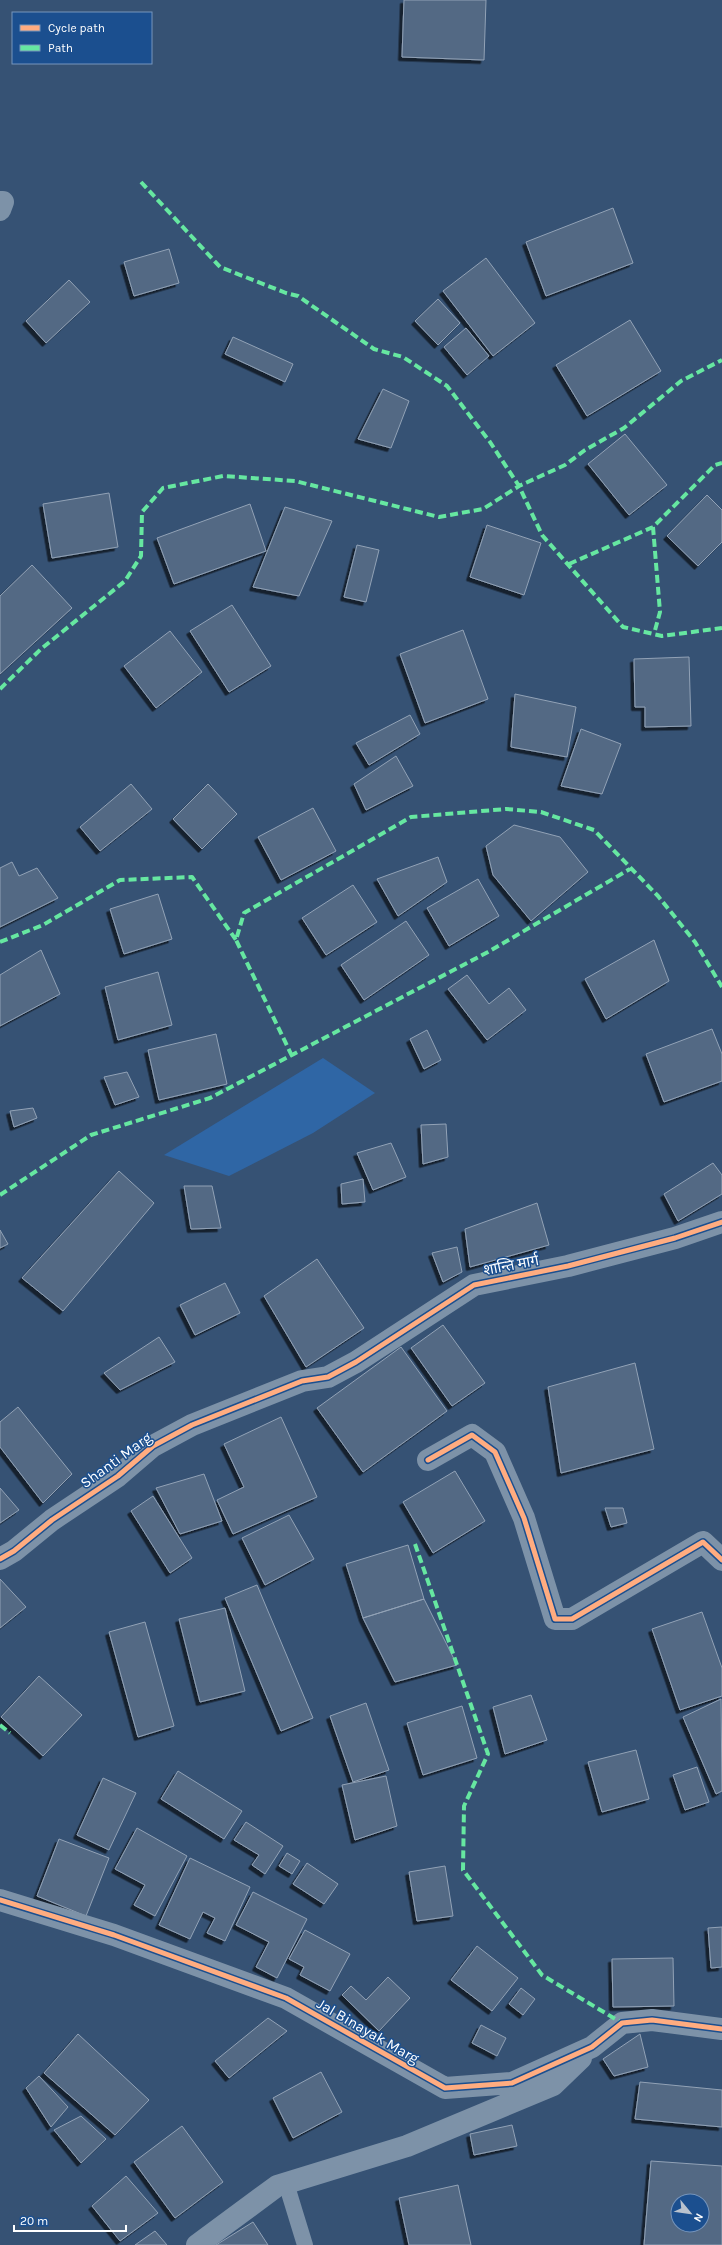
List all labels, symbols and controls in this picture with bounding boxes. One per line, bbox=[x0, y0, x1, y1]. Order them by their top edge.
legend bbox=[12, 12, 152, 64]
text: Cycle path bbox=[48, 21, 105, 35]
text: Path bbox=[48, 41, 73, 55]
street label: शान्ति मार्ग bbox=[482, 1251, 541, 1279]
street label: Shanti Marg bbox=[77, 1428, 156, 1492]
street label: Jal Binayak Marg bbox=[314, 1994, 423, 2068]
north arrow bbox=[670, 2193, 710, 2233]
scale bar bbox=[14, 2207, 126, 2233]
text: N bbox=[691, 2211, 706, 2224]
text: 20 m bbox=[20, 2214, 48, 2228]

